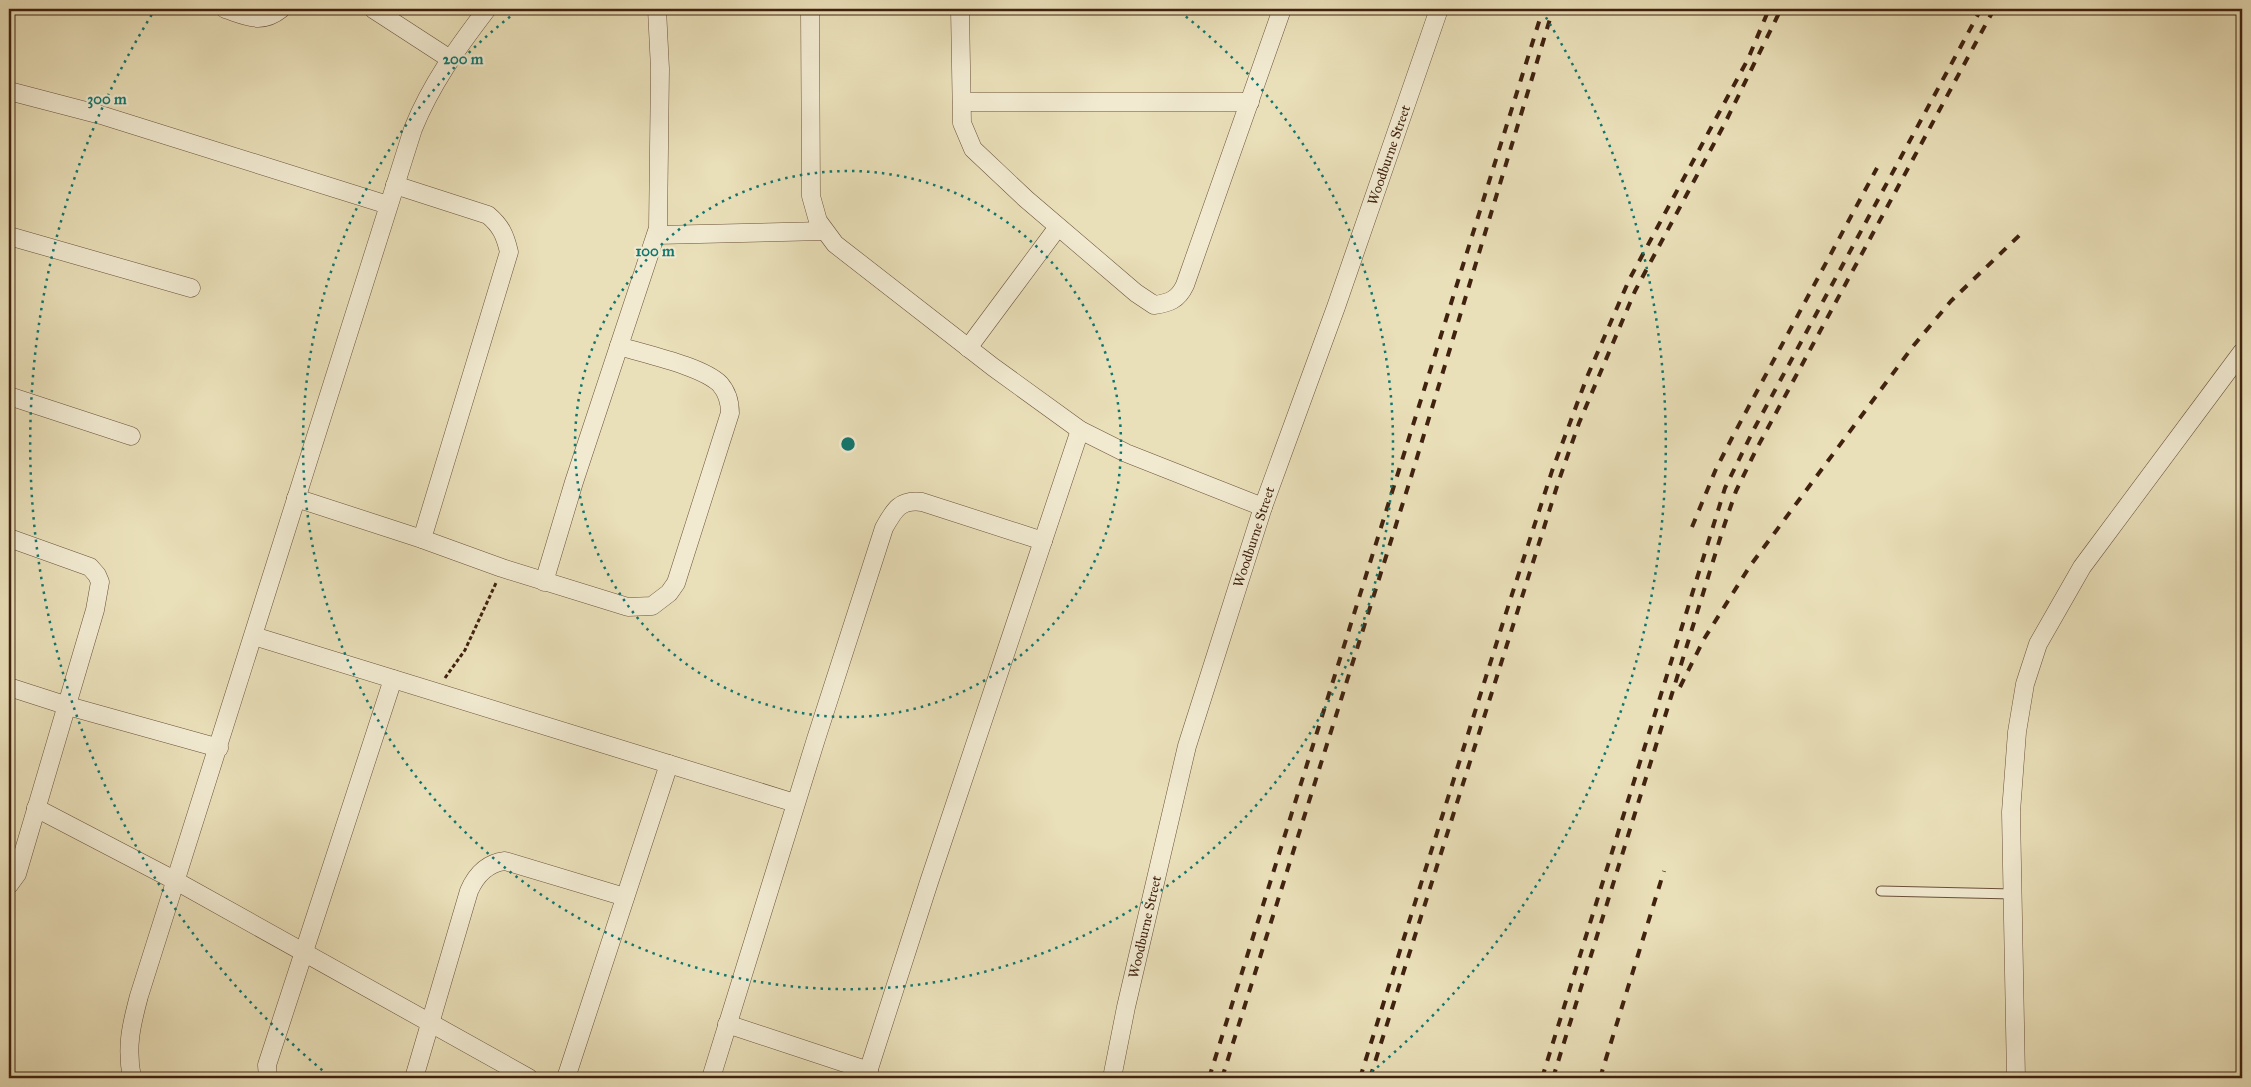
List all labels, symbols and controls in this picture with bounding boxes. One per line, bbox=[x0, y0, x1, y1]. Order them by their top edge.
text: 200 m bbox=[443, 50, 484, 68]
text: 300 m bbox=[87, 90, 127, 109]
street label: Woodburne Street bbox=[1364, 103, 1414, 207]
text: 100 m bbox=[635, 242, 675, 260]
centre of rings bbox=[839, 435, 857, 453]
street label: Woodburne Street bbox=[1230, 485, 1278, 589]
street label: Woodburne Street bbox=[1125, 874, 1165, 980]

